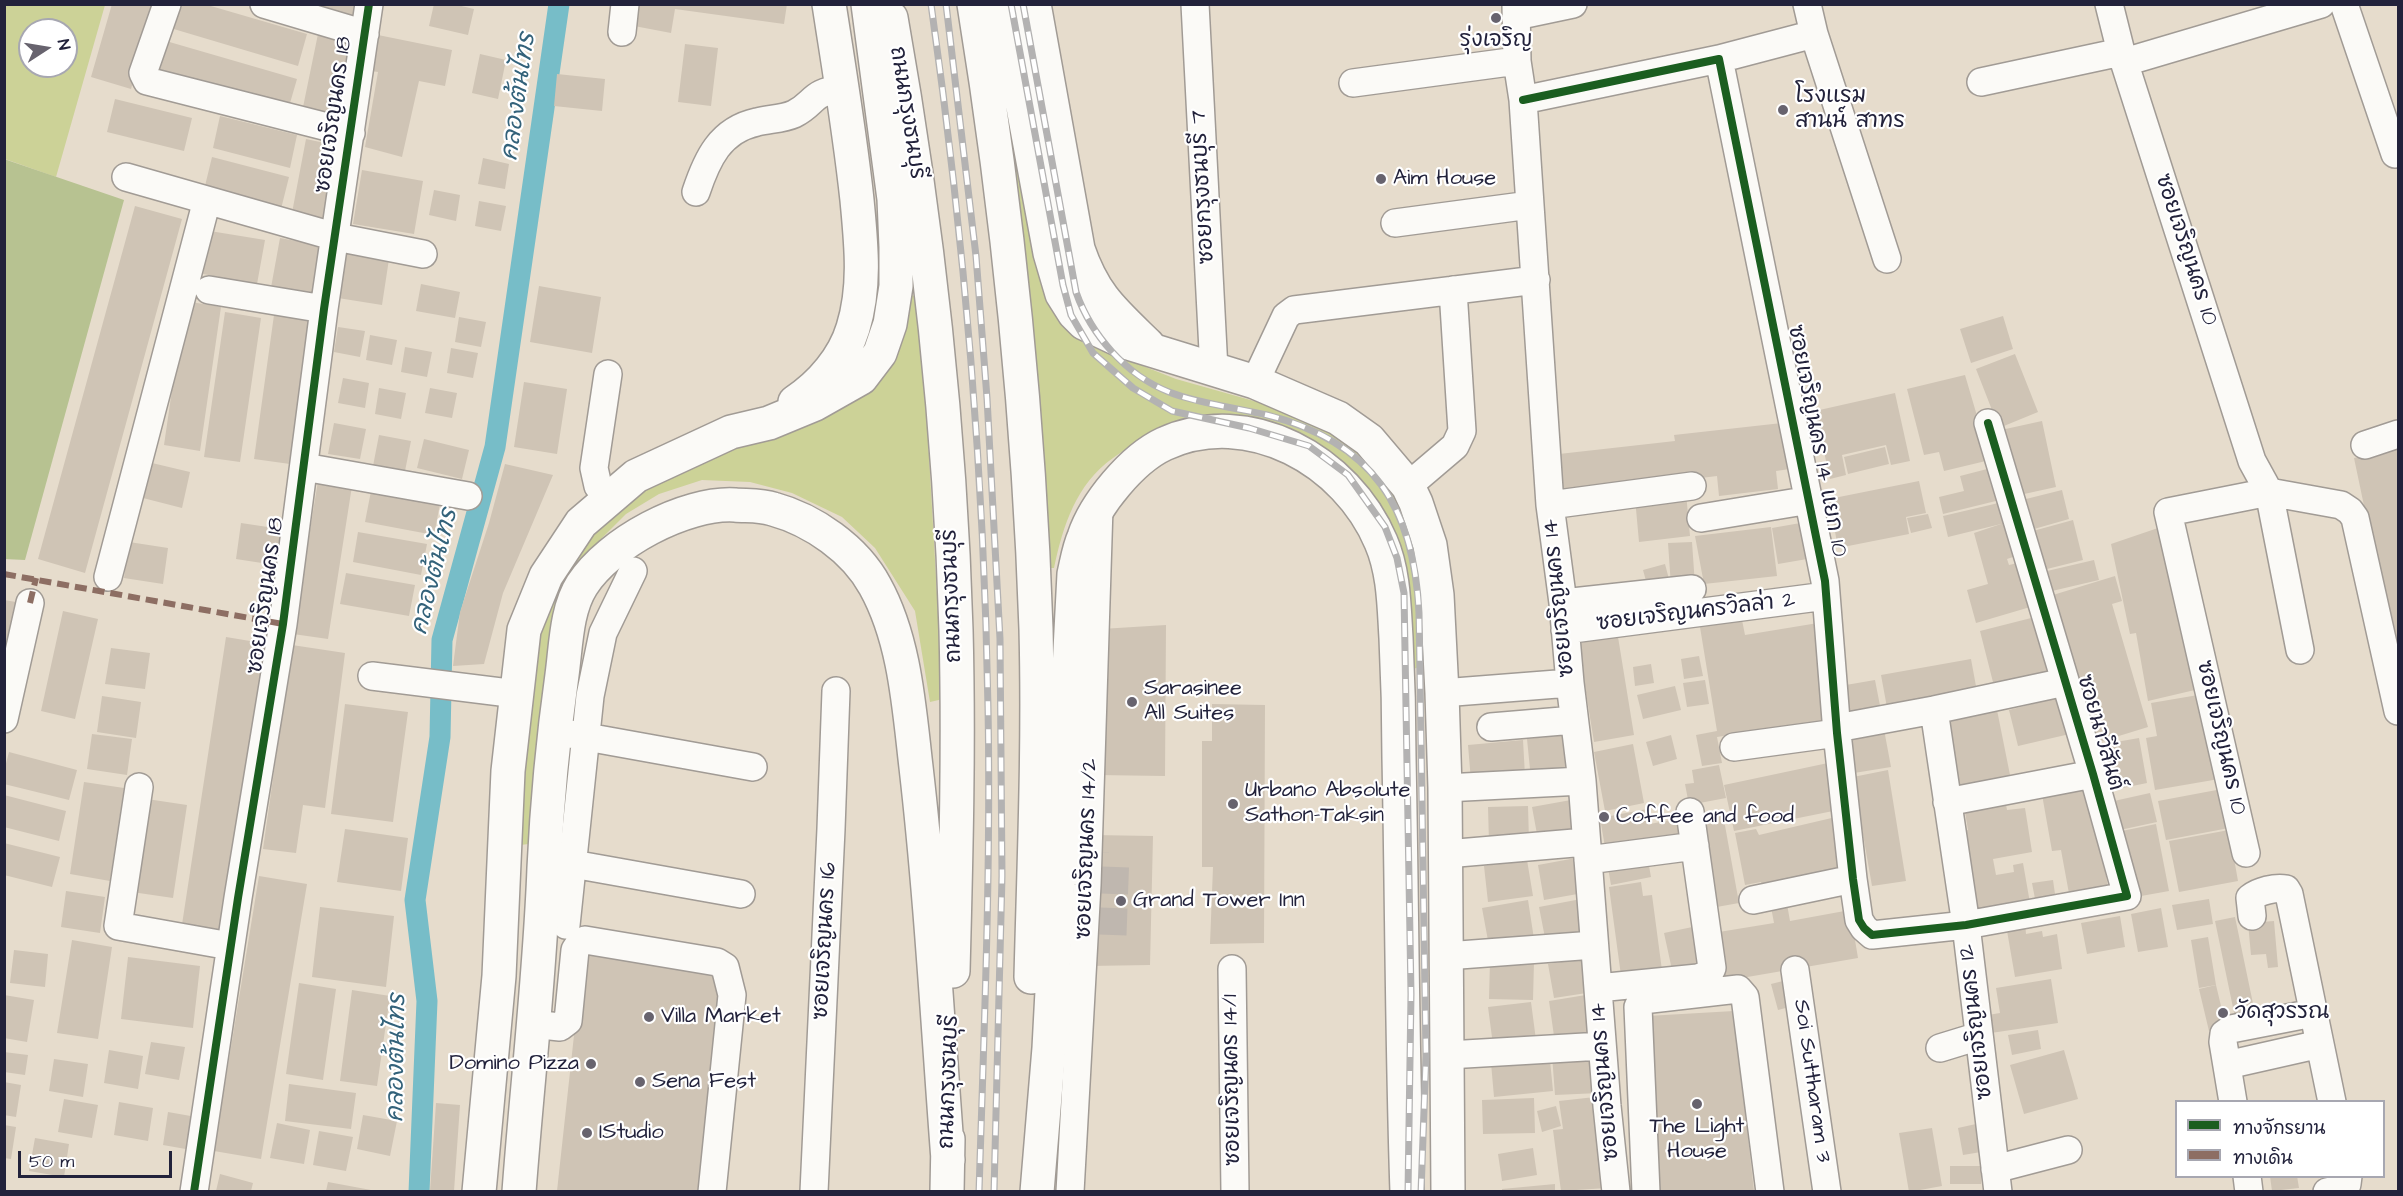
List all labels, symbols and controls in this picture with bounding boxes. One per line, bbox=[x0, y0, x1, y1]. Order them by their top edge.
marker: รุ่งเจริญ bbox=[1489, 11, 1503, 25]
north arrow bbox=[18, 18, 78, 78]
place label: รุ่งเจริญ bbox=[1460, 28, 1532, 54]
water label: คลองต้นไทร bbox=[497, 32, 543, 162]
street label: ซอยเจริญนคร 18 bbox=[311, 35, 359, 195]
text: N bbox=[52, 37, 75, 52]
street label: ถนนกรุงธนบุรี bbox=[882, 45, 930, 181]
place label: โรงแรม สานน์ สาทร bbox=[1795, 84, 1905, 136]
marker: โรงแรม สานน์ สาทร bbox=[1776, 103, 1790, 117]
street label: ซอยกรุงธนบุรี 7 bbox=[1187, 109, 1221, 265]
place label: Aim House bbox=[1393, 166, 1496, 192]
street label: ซอยเจริญนคร 10 bbox=[2148, 171, 2222, 329]
marker: Aim House bbox=[1374, 172, 1388, 186]
street label: ซอยเจริญนคร 14 แยก 10 bbox=[1781, 323, 1851, 559]
water label: คลองต้นไทร bbox=[407, 506, 465, 638]
street label: ซอยเจริญนคร 18 bbox=[243, 516, 291, 676]
street label: ซอยเจริญนคร 14 bbox=[1539, 518, 1581, 678]
street label: ถนนกรุงธนบุรี bbox=[937, 529, 969, 663]
street label: ซอยเจริญนครวิลล่า 2 bbox=[1595, 588, 1797, 638]
street label: ซอยเจริญนคร 10 bbox=[2189, 658, 2251, 818]
street label: ซอยนาวีสันต์ bbox=[2070, 672, 2128, 794]
place label: Sarasinee All Suites bbox=[1144, 676, 1242, 728]
marker: Sarasinee All Suites bbox=[1125, 695, 1139, 709]
street label: ซอยเจริญนคร 14/2 bbox=[1072, 758, 1104, 940]
place label: Urbano Absolute Sathon–Taksin bbox=[1245, 778, 1411, 830]
marker: Urbano Absolute Sathon–Taksin bbox=[1226, 797, 1240, 811]
place label: Coffee and food bbox=[1616, 804, 1794, 830]
marker: Coffee and food bbox=[1597, 810, 1611, 824]
street label: ซอยเจริญนคร 16 bbox=[809, 862, 843, 1020]
place label: Grand Tower Inn bbox=[1133, 888, 1305, 914]
marker: Grand Tower Inn bbox=[1114, 894, 1128, 908]
street label: ซอยเจริญนคร 12 bbox=[1954, 943, 2000, 1101]
water label: คลองต้นไทร bbox=[382, 994, 414, 1122]
street label: ซอยเจริญนคร 14/1 bbox=[1218, 994, 1248, 1166]
street label: Soi Suttharam 3 bbox=[1786, 998, 1836, 1164]
place label: วัดสุวรรณ bbox=[2235, 1000, 2329, 1026]
street label: ซอยเจริญนคร 14 bbox=[1586, 1002, 1626, 1162]
place label: Villa Market bbox=[661, 1004, 781, 1030]
marker: วัดสุวรรณ bbox=[2216, 1006, 2230, 1020]
marker: Villa Market bbox=[642, 1010, 656, 1024]
street label: ถนนกรุงธนบุรี bbox=[934, 1015, 966, 1149]
place label: Domino Pizza bbox=[449, 1051, 579, 1077]
marker: Domino Pizza bbox=[584, 1057, 598, 1071]
place label: Sena Fest bbox=[652, 1069, 756, 1095]
marker: Sena Fest bbox=[633, 1075, 647, 1089]
marker: The Light House bbox=[1690, 1097, 1704, 1111]
legend bbox=[2175, 1100, 2385, 1178]
place label: The Light House bbox=[1649, 1114, 1745, 1166]
text: ทางจักรยาน bbox=[2233, 1116, 2325, 1141]
place label: IStudio bbox=[599, 1120, 664, 1146]
marker: IStudio bbox=[580, 1126, 594, 1140]
scale bar bbox=[21, 1139, 176, 1177]
text: ทางเดิน bbox=[2233, 1146, 2293, 1171]
text: 50 m bbox=[29, 1149, 74, 1174]

